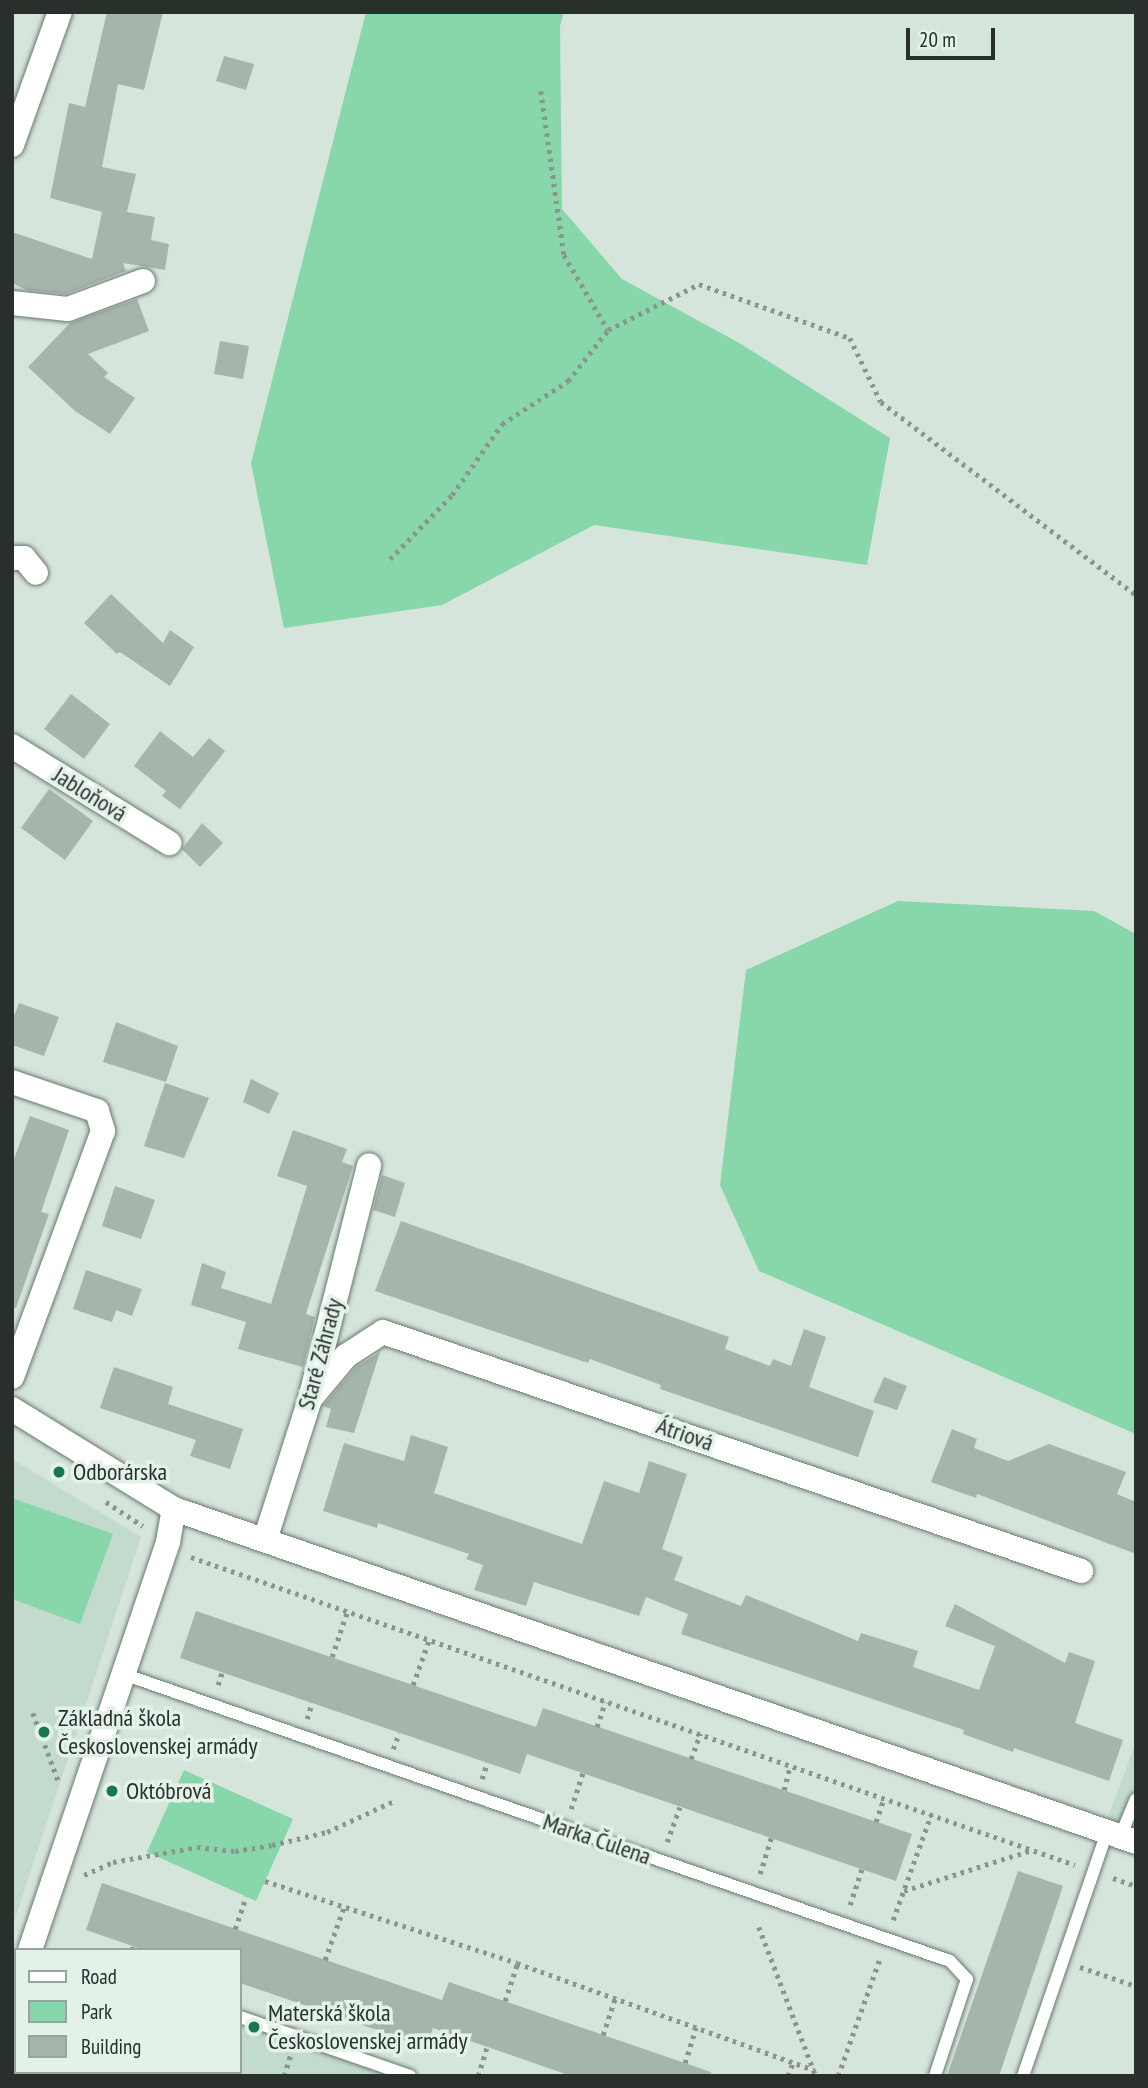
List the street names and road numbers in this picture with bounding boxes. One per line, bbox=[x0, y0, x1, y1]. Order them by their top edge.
street label: Jabloňová bbox=[48, 760, 132, 828]
street label: Staré Záhrady bbox=[291, 1295, 349, 1413]
street label: Átriová bbox=[653, 1411, 717, 1457]
street label: Marka Čulena bbox=[539, 1807, 655, 1871]

